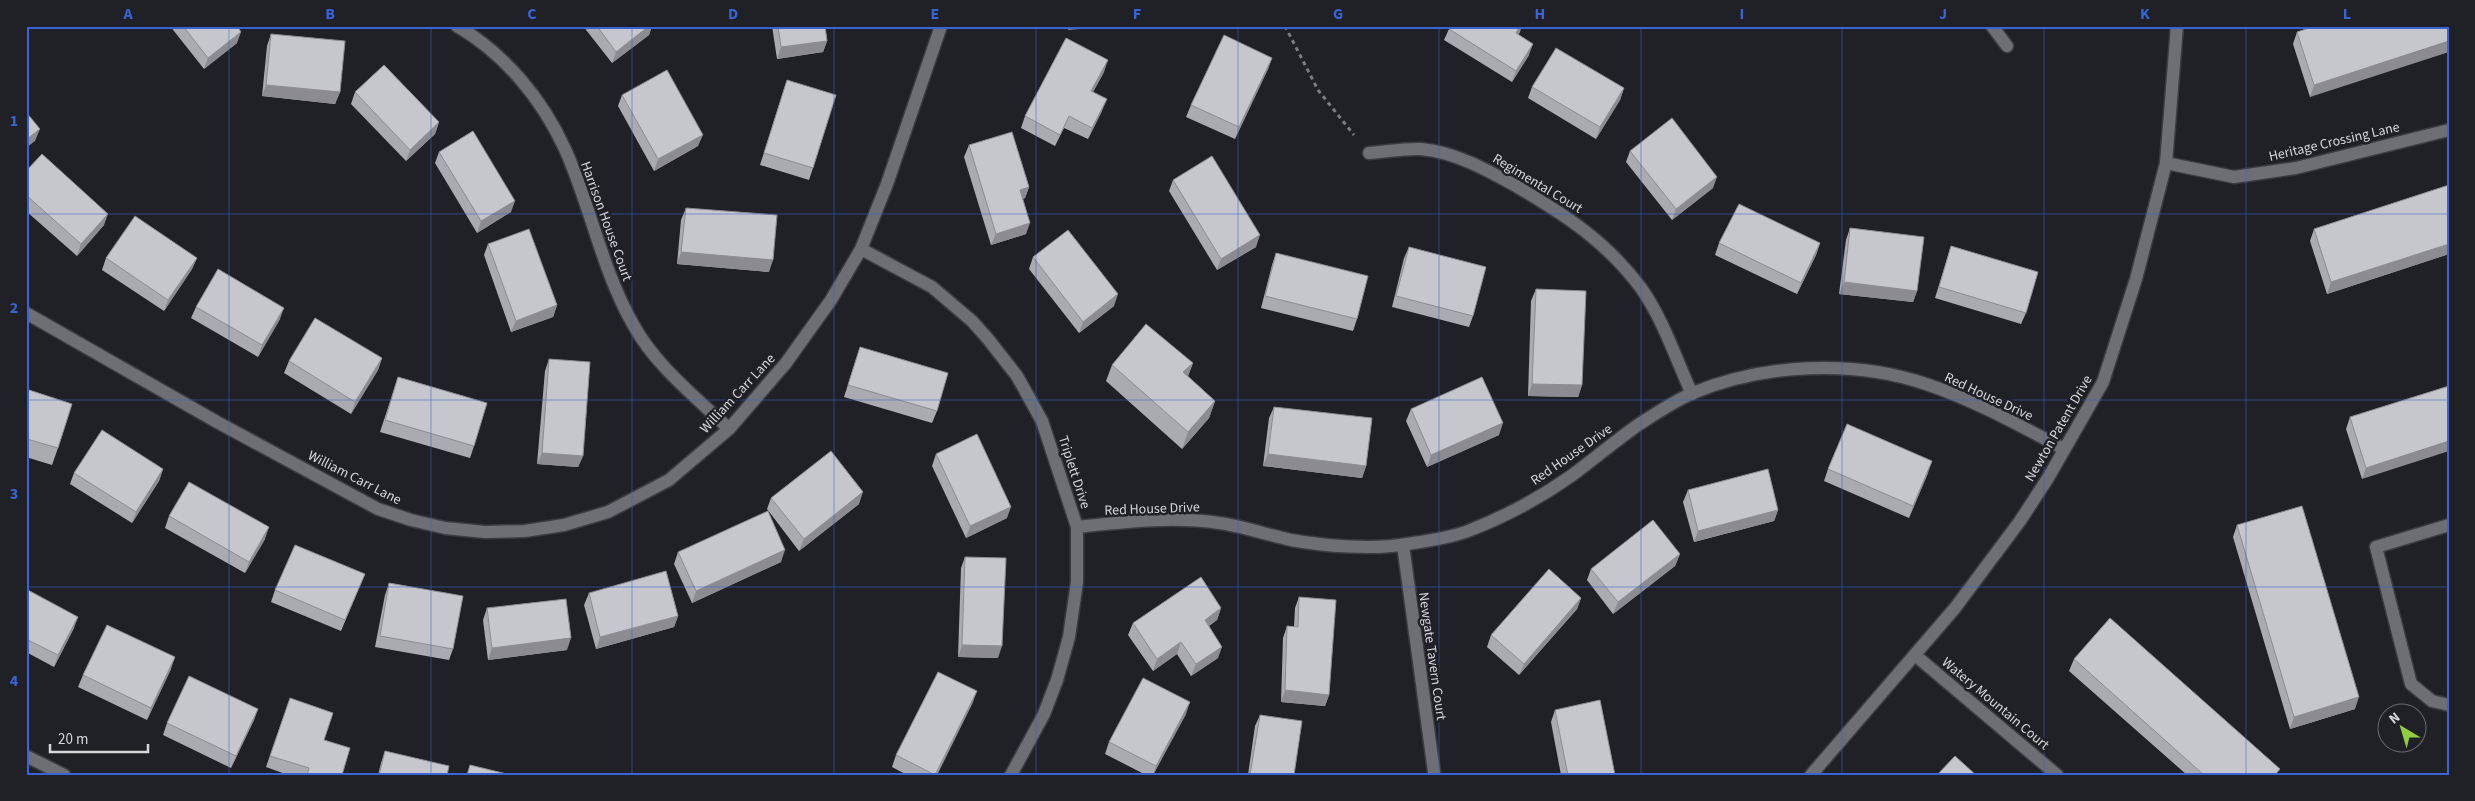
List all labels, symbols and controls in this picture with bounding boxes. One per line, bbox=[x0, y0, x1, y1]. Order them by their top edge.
text: A bbox=[122, 3, 133, 25]
text: B bbox=[325, 3, 335, 25]
text: C bbox=[527, 3, 537, 25]
text: D bbox=[728, 3, 738, 25]
text: E bbox=[931, 3, 939, 25]
text: F bbox=[1133, 3, 1141, 25]
text: G bbox=[1333, 3, 1343, 25]
text: H bbox=[1535, 3, 1545, 25]
text: I bbox=[1740, 3, 1744, 25]
text: J bbox=[1939, 3, 1947, 25]
text: K bbox=[2140, 3, 2150, 25]
text: L bbox=[2343, 3, 2351, 25]
text: 1 bbox=[10, 110, 18, 132]
street label: Heritage Crossing Lane bbox=[2267, 117, 2402, 167]
street label: Regimental Court bbox=[1489, 149, 1587, 219]
street label: Harrison House Court bbox=[575, 159, 637, 284]
text: 2 bbox=[10, 297, 18, 319]
street label: William Carr Lane bbox=[695, 349, 780, 438]
street label: Red House Drive bbox=[1941, 368, 2036, 426]
street label: Newton Patent Drive bbox=[2020, 372, 2098, 485]
street label: Red House Drive bbox=[1527, 419, 1617, 490]
street label: Triplett Drive bbox=[1053, 433, 1095, 511]
street label: William Carr Lane bbox=[304, 446, 405, 510]
text: 3 bbox=[10, 483, 18, 505]
street label: Red House Drive bbox=[1104, 497, 1200, 521]
street label: Newgate Tavern Court bbox=[1413, 591, 1451, 722]
street label: Watery Mountain Court bbox=[1937, 653, 2054, 755]
text: 4 bbox=[10, 670, 19, 692]
north arrow bbox=[2378, 704, 2428, 754]
text: N bbox=[2385, 708, 2404, 729]
scale bar bbox=[50, 721, 148, 753]
text: 20 m bbox=[58, 729, 88, 750]

